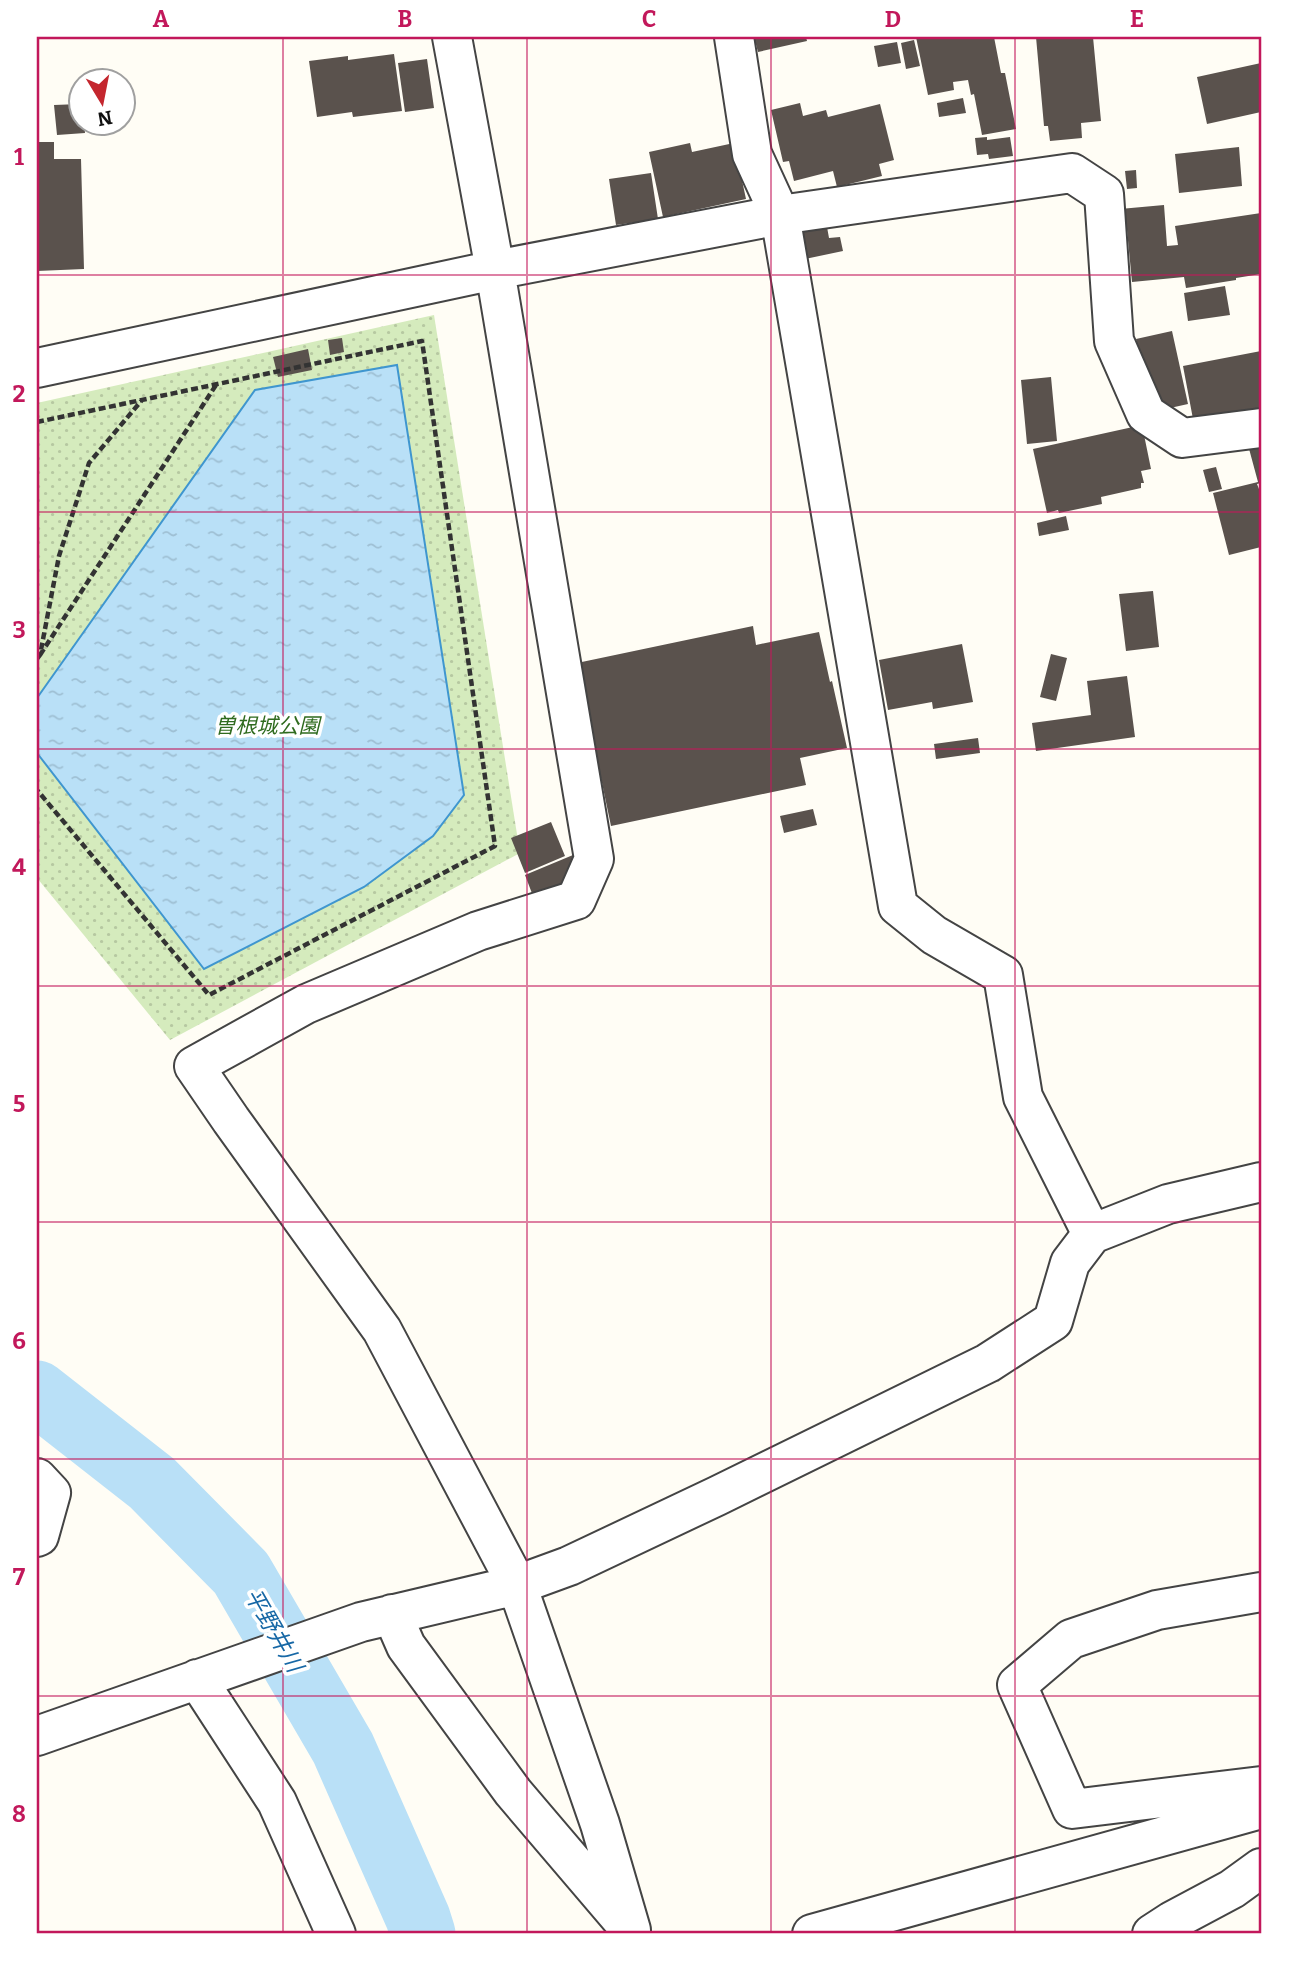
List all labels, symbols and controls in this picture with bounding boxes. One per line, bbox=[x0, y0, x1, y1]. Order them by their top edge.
text: A bbox=[153, 5, 170, 33]
text: B bbox=[398, 5, 412, 33]
text: C bbox=[642, 5, 656, 33]
text: D bbox=[885, 5, 901, 33]
text: E bbox=[1130, 5, 1144, 33]
north arrow bbox=[66, 66, 136, 136]
text: N bbox=[95, 106, 114, 131]
text: 1 bbox=[14, 143, 24, 171]
text: 2 bbox=[13, 380, 26, 408]
text: 3 bbox=[12, 616, 26, 644]
park label: 曽根城公園 bbox=[215, 713, 322, 739]
text: 4 bbox=[12, 853, 26, 881]
text: 5 bbox=[13, 1090, 25, 1118]
text: 6 bbox=[12, 1327, 26, 1355]
text: 7 bbox=[13, 1563, 26, 1591]
water label: 平野井川 bbox=[239, 1583, 311, 1679]
text: 8 bbox=[12, 1800, 26, 1828]

